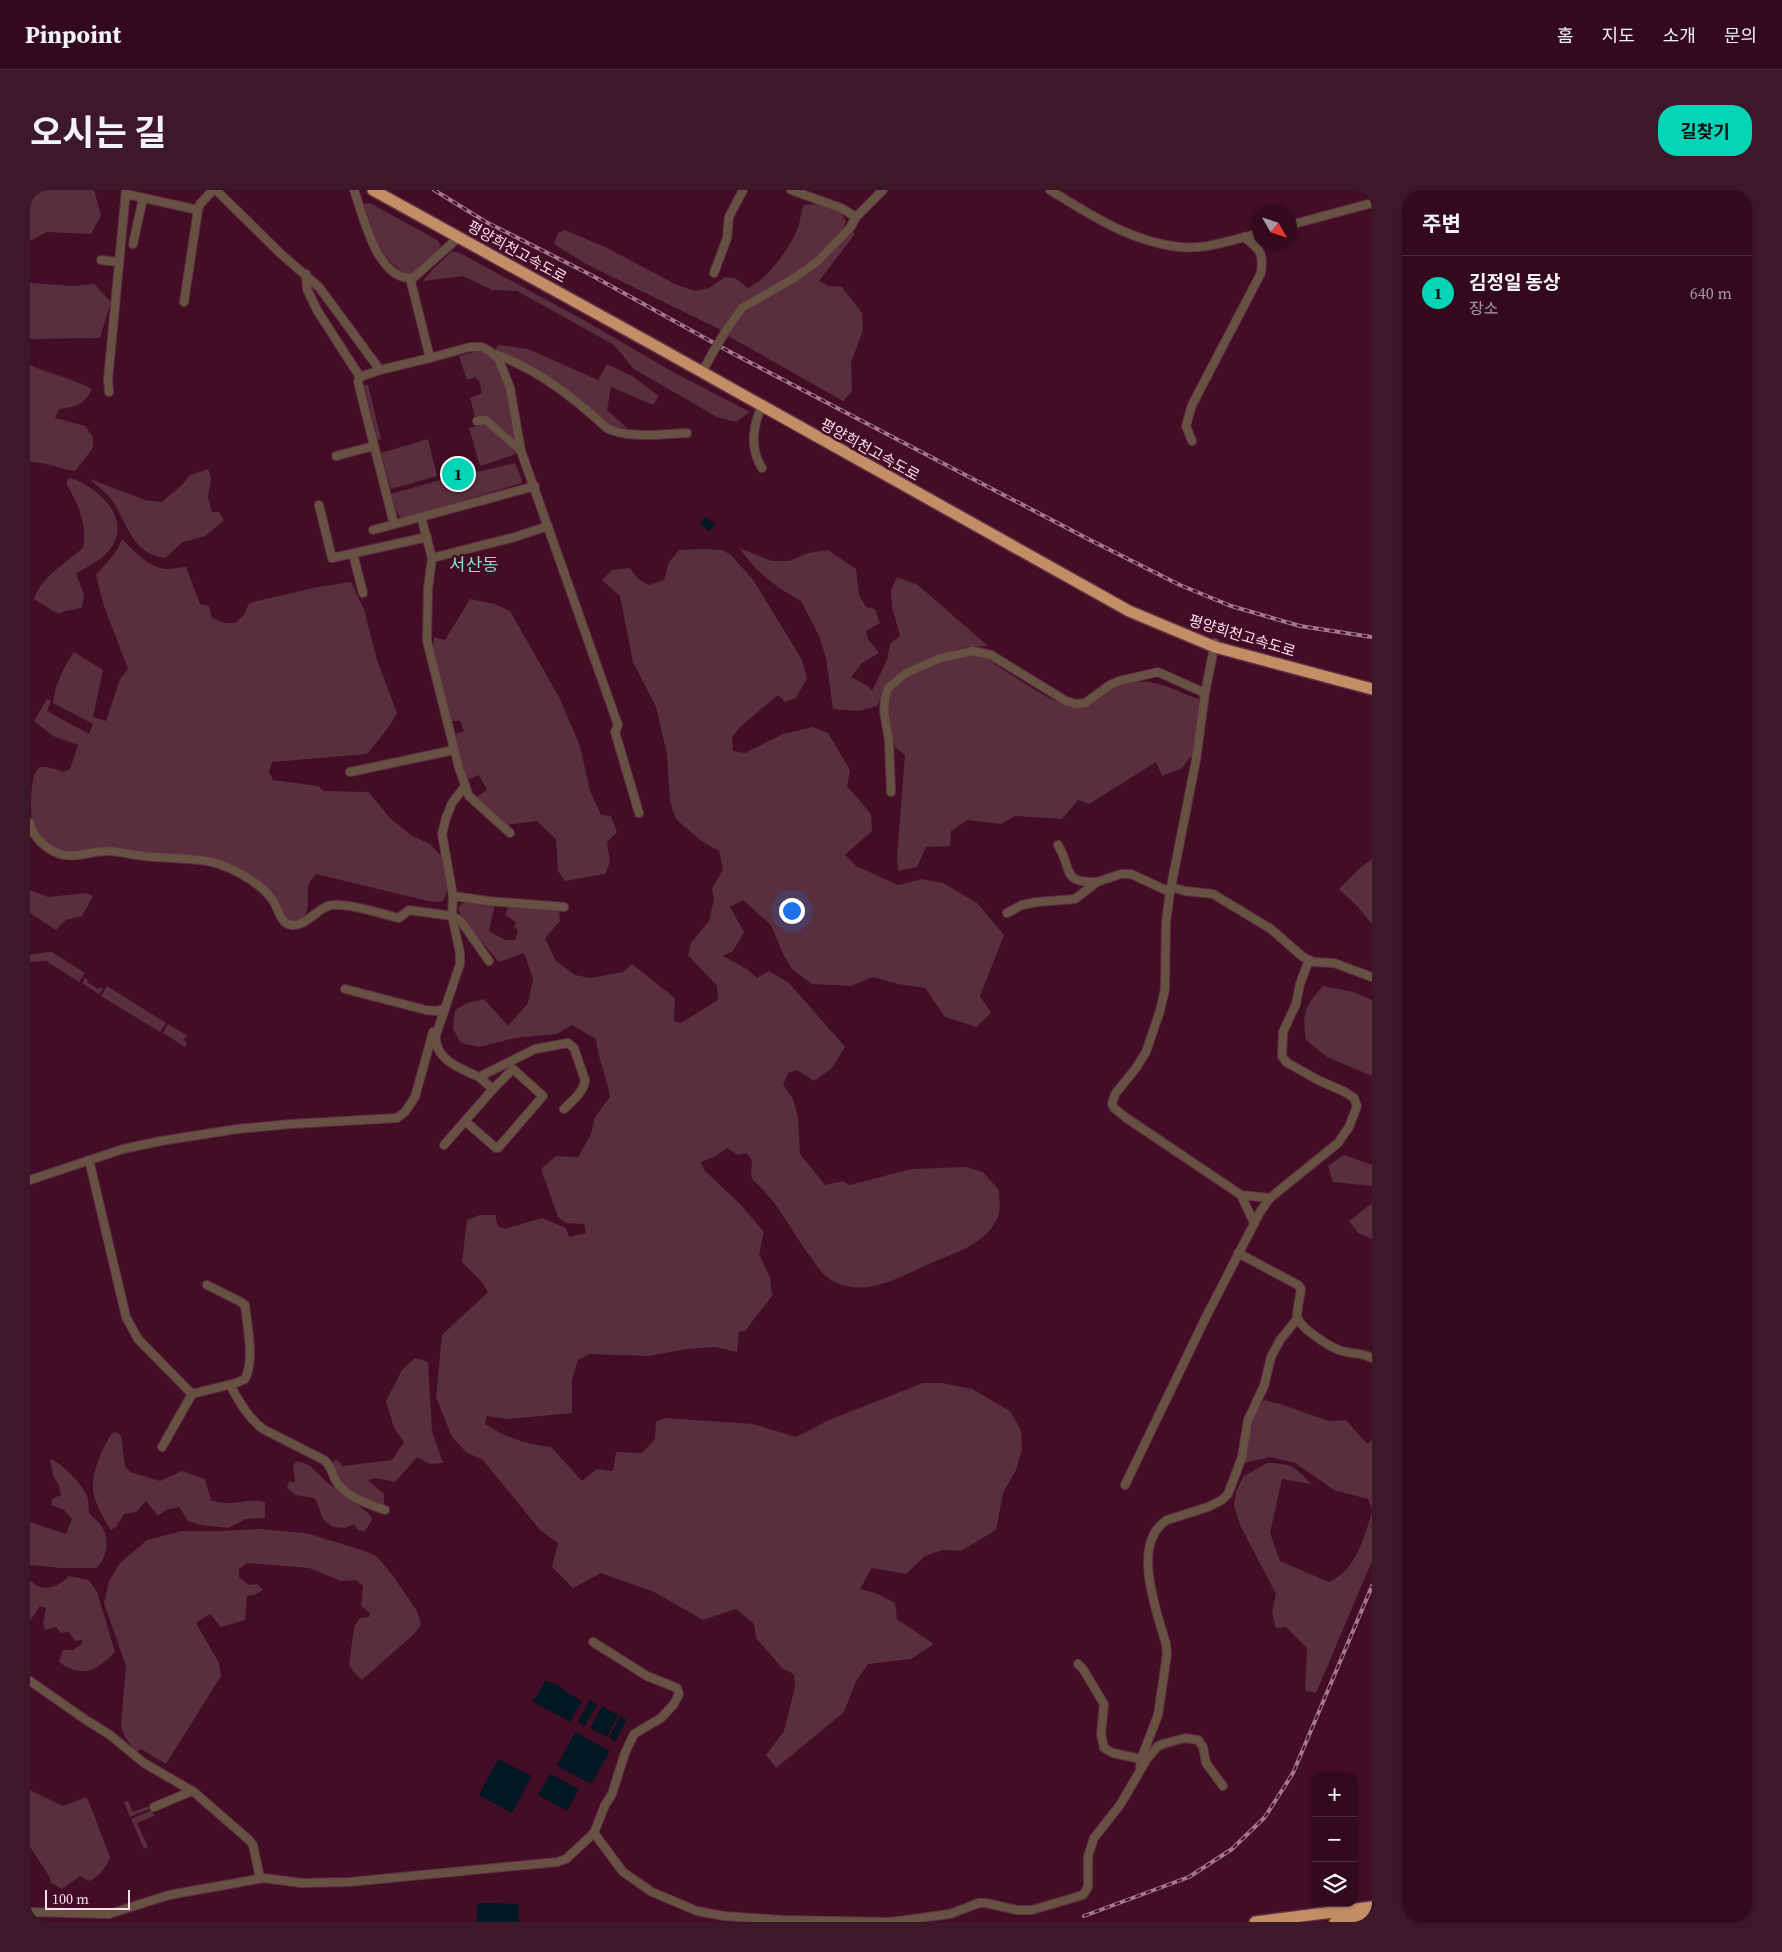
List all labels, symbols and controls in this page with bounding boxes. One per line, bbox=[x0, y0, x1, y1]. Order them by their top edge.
text: Pinpoint bbox=[25, 18, 121, 51]
text: 홈 bbox=[1557, 23, 1574, 48]
text: 지도 bbox=[1602, 23, 1635, 48]
text: 소개 bbox=[1663, 23, 1696, 48]
text: 문의 bbox=[1724, 23, 1757, 48]
button: 길찾기 bbox=[1658, 105, 1752, 156]
text: 오시는 길 bbox=[30, 109, 166, 157]
north arrow bbox=[1252, 205, 1297, 250]
text: 주변 bbox=[1422, 209, 1461, 238]
street label: 평양희천고속도로 bbox=[464, 216, 571, 288]
text: 김정일 동상 bbox=[1469, 269, 1560, 295]
text: 1 bbox=[1434, 282, 1442, 304]
text: 640 m bbox=[1690, 282, 1732, 304]
text: 장소 bbox=[1469, 297, 1498, 319]
street label: 평양희천고속도로 bbox=[817, 414, 924, 486]
pin: 1 bbox=[442, 455, 474, 493]
district label: 서산동 bbox=[449, 552, 499, 577]
street label: 평양희천고속도로 bbox=[1186, 609, 1298, 662]
your location bbox=[779, 898, 805, 924]
map controls bbox=[1312, 1772, 1357, 1907]
button: + bbox=[1312, 1772, 1357, 1817]
button: − bbox=[1312, 1817, 1357, 1862]
button: layers bbox=[1312, 1862, 1357, 1907]
scale bar bbox=[45, 1887, 130, 1910]
text: 100 m bbox=[52, 1889, 89, 1909]

